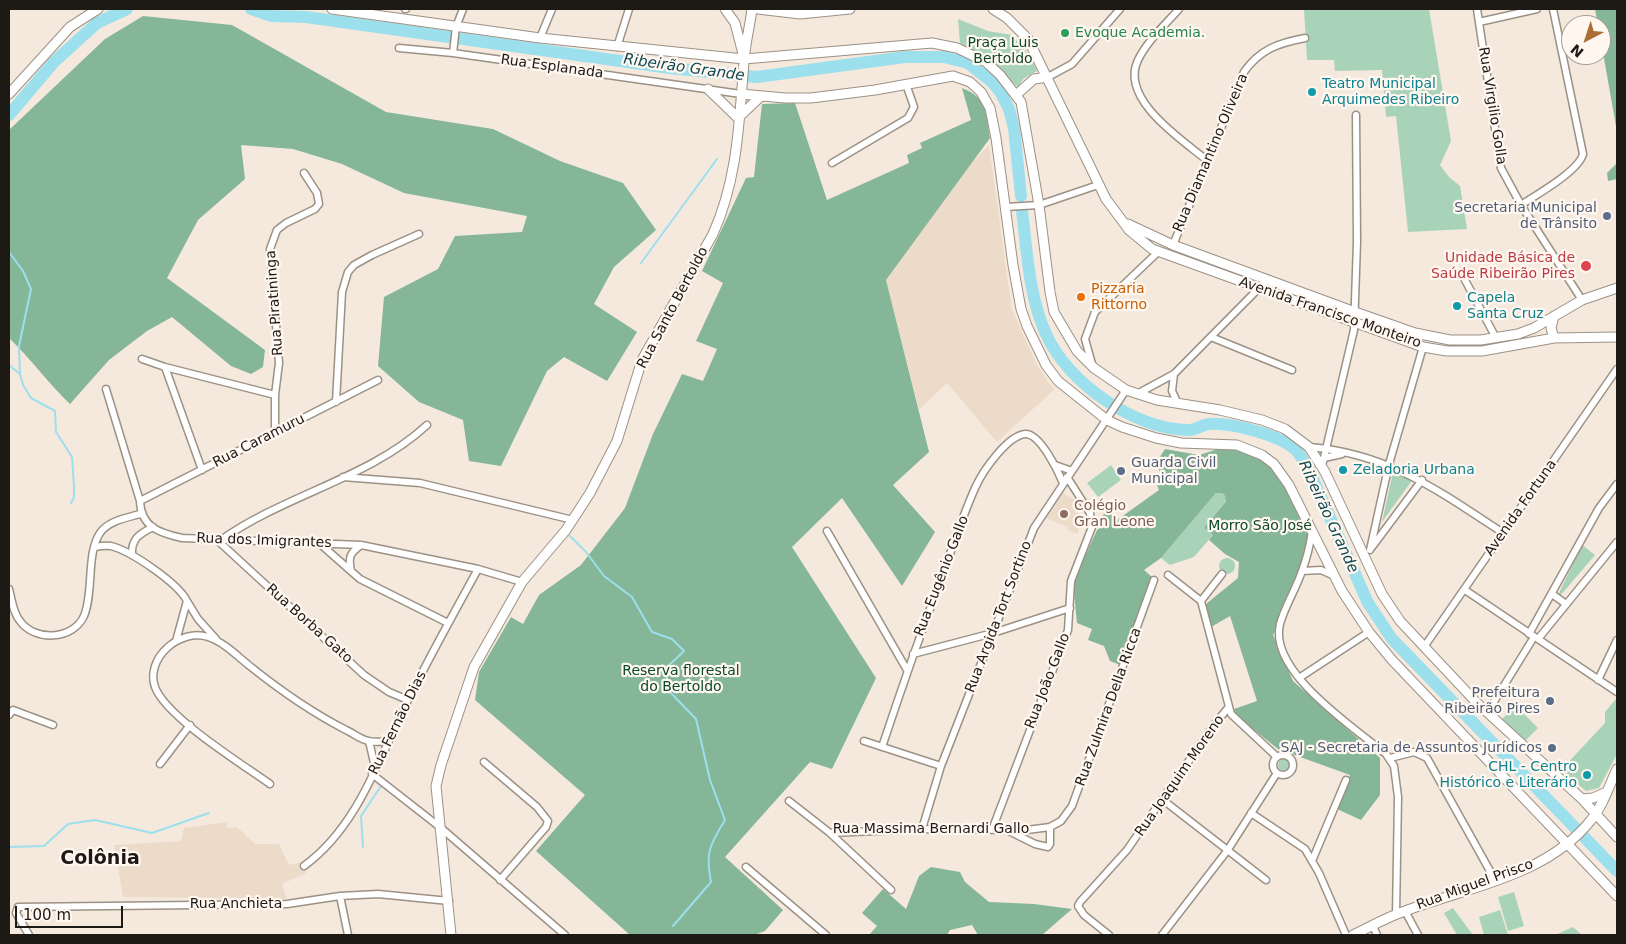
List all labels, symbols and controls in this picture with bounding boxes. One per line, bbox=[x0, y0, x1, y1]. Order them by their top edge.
north arrow bbox=[1561, 15, 1611, 65]
place label: Evoque Academia. bbox=[1075, 25, 1205, 41]
marker: Evoque Academia. bbox=[1059, 27, 1071, 39]
park label: Praça Luis Bertoldo bbox=[968, 35, 1038, 68]
text: N bbox=[1567, 41, 1587, 61]
street label: Rua Virgilio Golla bbox=[1474, 46, 1510, 166]
street label: Rua Esplanada bbox=[500, 51, 604, 83]
water label: Ribeirão Grande bbox=[622, 51, 746, 85]
street label: Rua Diamantino Oliveira bbox=[1170, 71, 1252, 235]
place label: Teatro Municipal Arquimedes Ribeiro bbox=[1322, 76, 1459, 108]
marker: Teatro Municipal Arquimedes Ribeiro bbox=[1306, 86, 1318, 98]
place label: Secretaria Municipal de Trânsito bbox=[1454, 200, 1597, 232]
marker: Secretaria Municipal de Trânsito bbox=[1601, 210, 1613, 222]
street label: Rua Santo Bertoldo bbox=[634, 244, 712, 372]
street label: Rua Piratininga bbox=[263, 250, 287, 356]
place label: Unidade Básica de Saúde Ribeirão Pires bbox=[1431, 250, 1575, 282]
marker: Unidade Básica de Saúde Ribeirão Pires bbox=[1579, 259, 1593, 273]
street label: Avenida Francisco Monteiro bbox=[1237, 274, 1423, 352]
place label: Pizzaria Rittorno bbox=[1091, 281, 1147, 314]
place label: Capela Santa Cruz bbox=[1467, 290, 1544, 322]
marker: Pizzaria Rittorno bbox=[1075, 291, 1087, 303]
marker: Capela Santa Cruz bbox=[1451, 300, 1463, 312]
street label: Rua Caramuru bbox=[210, 411, 308, 471]
place label: Guarda Civil Municipal bbox=[1131, 455, 1216, 488]
street label: Avenida Fortuna bbox=[1481, 456, 1561, 560]
water label: Ribeirão Grande bbox=[1294, 458, 1362, 576]
place label: Zeladoria Urbana bbox=[1353, 462, 1475, 478]
marker: Zeladoria Urbana bbox=[1337, 464, 1349, 476]
marker: Guarda Civil Municipal bbox=[1115, 465, 1127, 477]
place label: Colégio Gran Leone bbox=[1074, 498, 1155, 530]
marker: Colégio Gran Leone bbox=[1058, 508, 1070, 520]
street label: Rua Eugênio Gallo bbox=[911, 513, 973, 639]
park label: Morro São José bbox=[1208, 518, 1312, 534]
street label: Rua dos Imigrantes bbox=[196, 530, 332, 552]
street label: Rua Argida Tort Sortino bbox=[962, 539, 1036, 695]
street label: Rua Borba Gato bbox=[262, 581, 356, 667]
street label: Rua Zulmira Della Ricca bbox=[1072, 625, 1146, 789]
street label: Rua João Gallo bbox=[1022, 631, 1074, 731]
park label: Reserva florestal do Bertoldo bbox=[622, 663, 740, 696]
street label: Rua Fernão Dias bbox=[366, 668, 430, 778]
place label: Prefeitura Ribeirão Pires bbox=[1444, 685, 1540, 718]
marker: Prefeitura Ribeirão Pires bbox=[1544, 695, 1556, 707]
street label: Rua Joaquim Moreno bbox=[1132, 712, 1228, 840]
place label: SAJ - Secretaria de Assuntos Jurídicos bbox=[1281, 740, 1542, 756]
marker: SAJ - Secretaria de Assuntos Jurídicos bbox=[1546, 742, 1558, 754]
place label: CHL - Centro Histórico e Literário bbox=[1439, 759, 1577, 792]
marker: CHL - Centro Histórico e Literário bbox=[1581, 769, 1593, 781]
street label: Rua Massima Bernardi Gallo bbox=[833, 821, 1029, 837]
district label: Colônia bbox=[60, 848, 140, 870]
street label: Rua Miguel Prisco bbox=[1414, 856, 1536, 914]
scale bar bbox=[18, 896, 125, 928]
street label: Rua Anchieta bbox=[190, 896, 282, 912]
text: 100 m bbox=[23, 906, 71, 924]

